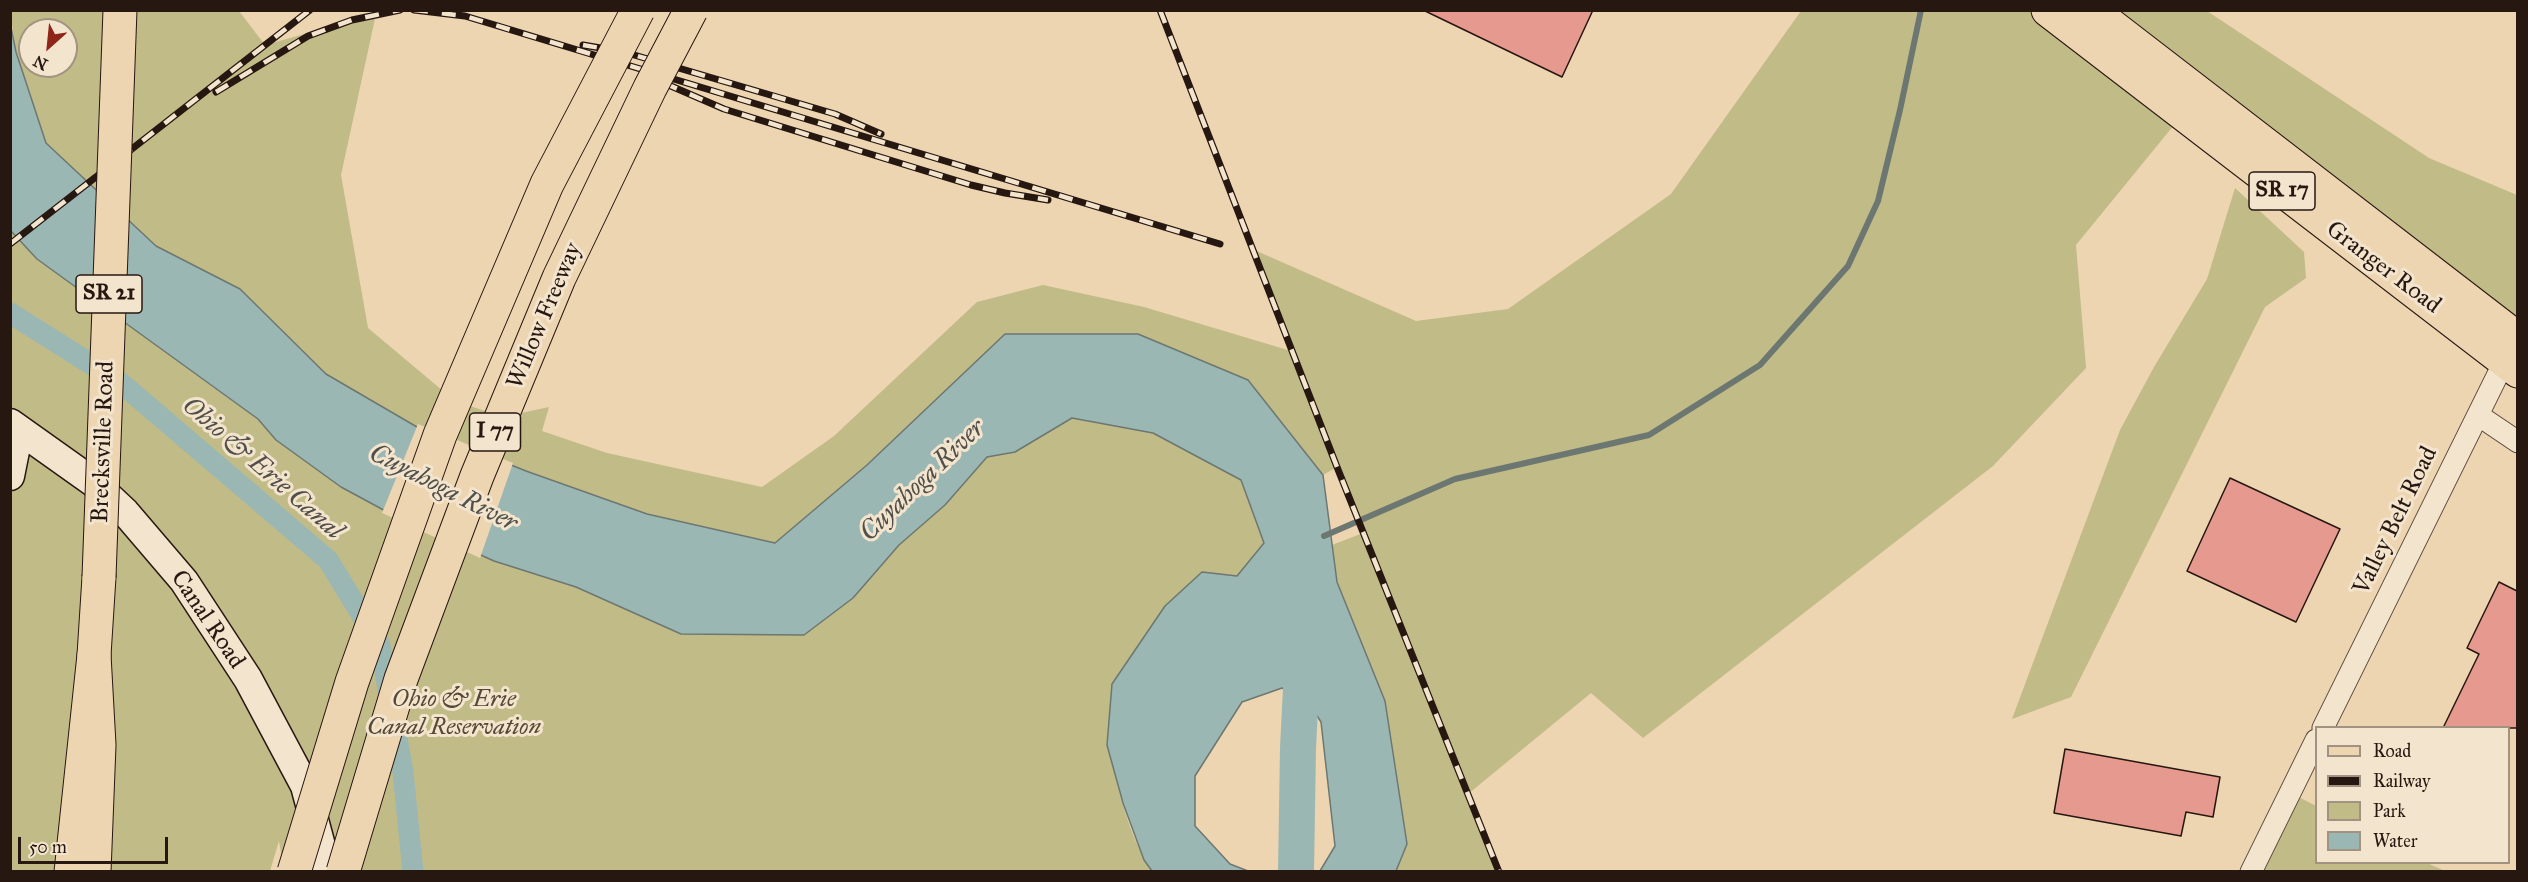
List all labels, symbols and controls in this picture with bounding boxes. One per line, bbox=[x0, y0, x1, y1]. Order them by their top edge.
north arrow bbox=[18, 18, 78, 78]
text: N bbox=[30, 51, 51, 74]
road number: SR 17 bbox=[2249, 172, 2315, 210]
street label: Granger Road bbox=[2320, 216, 2446, 320]
street label: Willow Freeway bbox=[501, 239, 589, 393]
road number: SR 21 bbox=[76, 275, 142, 313]
street label: Brecksville Road bbox=[87, 361, 121, 523]
water label: Ohio & Erie Canal bbox=[175, 391, 349, 547]
road number: I 77 bbox=[470, 413, 520, 451]
water label: Cuyahoga River bbox=[854, 413, 992, 549]
water label: Cuyahoga River bbox=[364, 438, 522, 540]
street label: Valley Belt Road bbox=[2348, 442, 2444, 600]
street label: Canal Road bbox=[164, 565, 250, 675]
park label: Ohio & Erie Canal Reservation bbox=[367, 686, 541, 742]
legend bbox=[2315, 726, 2510, 864]
text: Road bbox=[2373, 740, 2411, 762]
text: Railway bbox=[2373, 770, 2430, 792]
text: Park bbox=[2373, 800, 2406, 822]
scale bar bbox=[21, 825, 171, 863]
text: Water bbox=[2373, 830, 2417, 852]
text: 50 m bbox=[29, 836, 67, 858]

